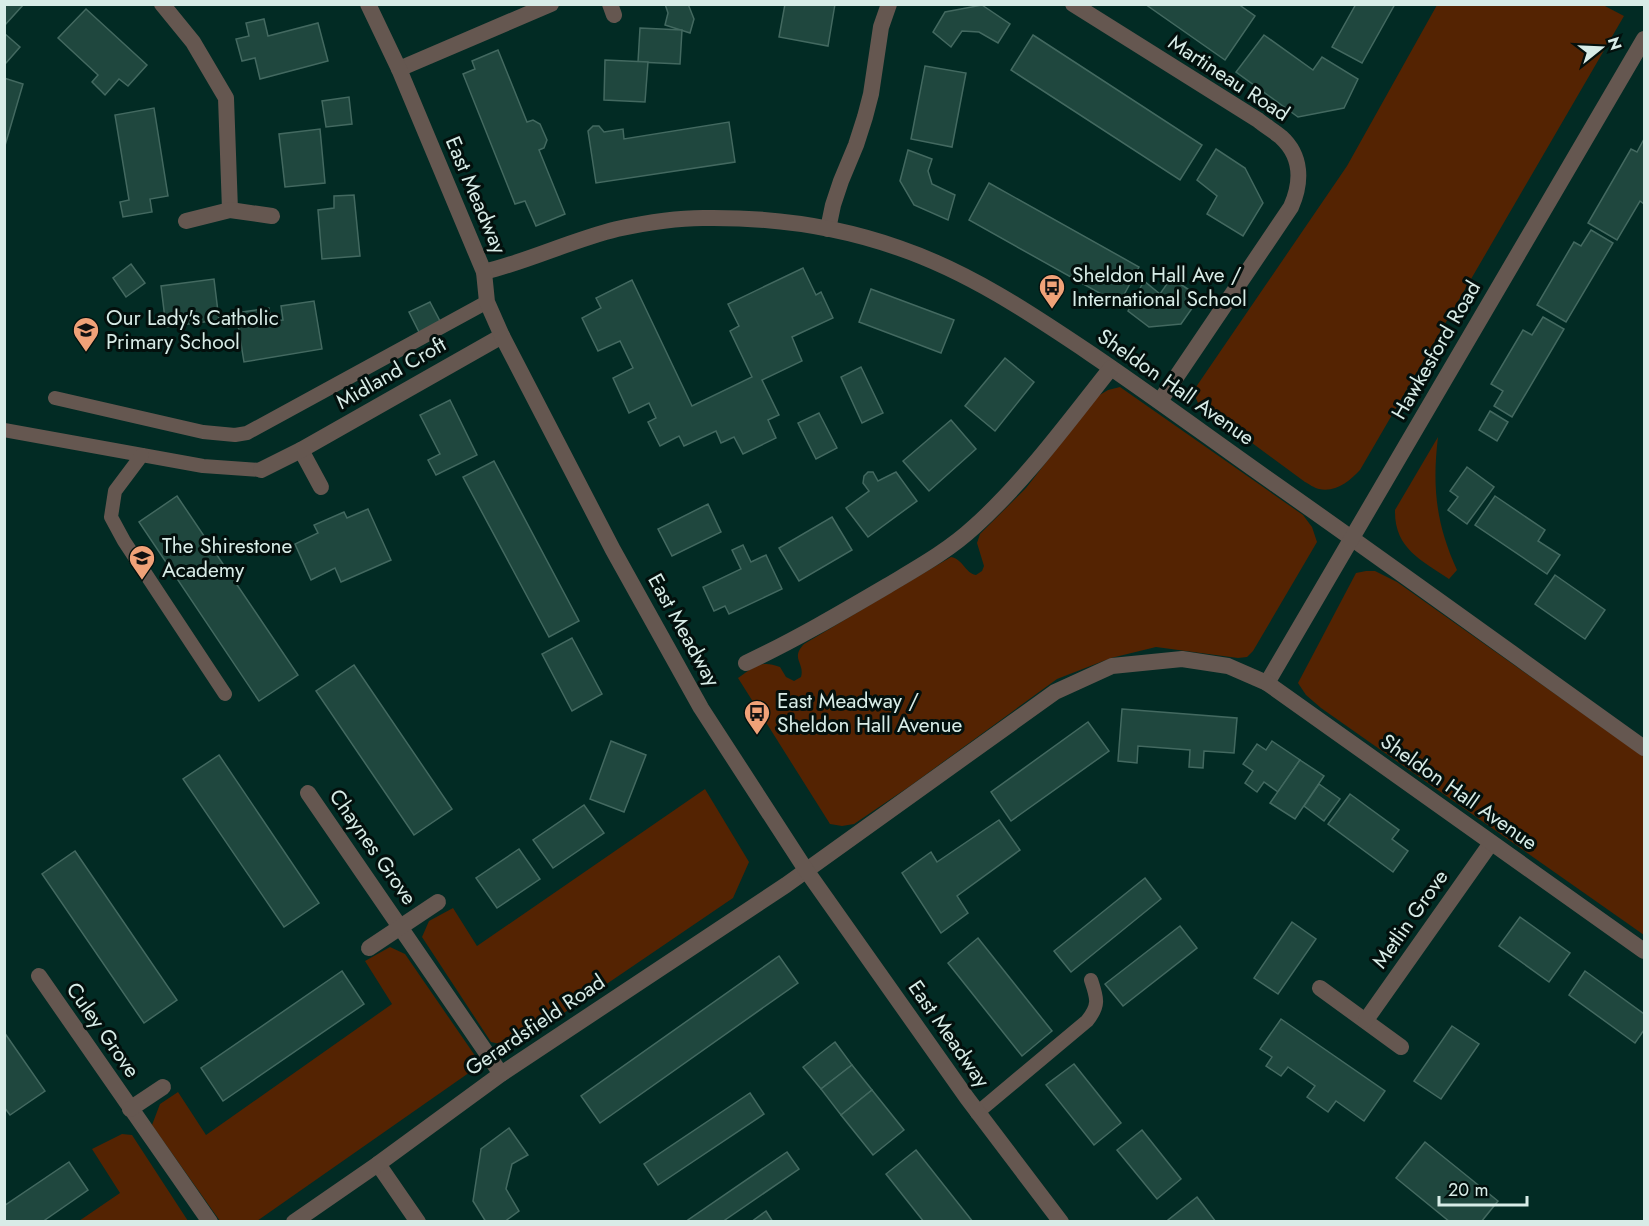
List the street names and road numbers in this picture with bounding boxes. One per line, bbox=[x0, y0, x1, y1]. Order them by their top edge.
street label: Martineau Road bbox=[1162, 27, 1296, 129]
street label: East Meadway bbox=[438, 132, 514, 259]
street label: Hawkesford Road bbox=[1384, 275, 1488, 425]
street label: Sheldon Hall Avenue bbox=[1091, 322, 1261, 453]
street label: Midland Croft bbox=[330, 329, 452, 417]
street label: East Meadway bbox=[641, 568, 728, 693]
street label: Sheldon Hall Avenue bbox=[1374, 727, 1544, 858]
street label: Chaynes Grove bbox=[322, 783, 424, 911]
street label: Metlin Grove bbox=[1365, 863, 1455, 975]
street label: Gerardsfield Road bbox=[459, 967, 611, 1083]
street label: East Meadway bbox=[901, 974, 998, 1094]
street label: Culey Grove bbox=[59, 976, 147, 1084]

